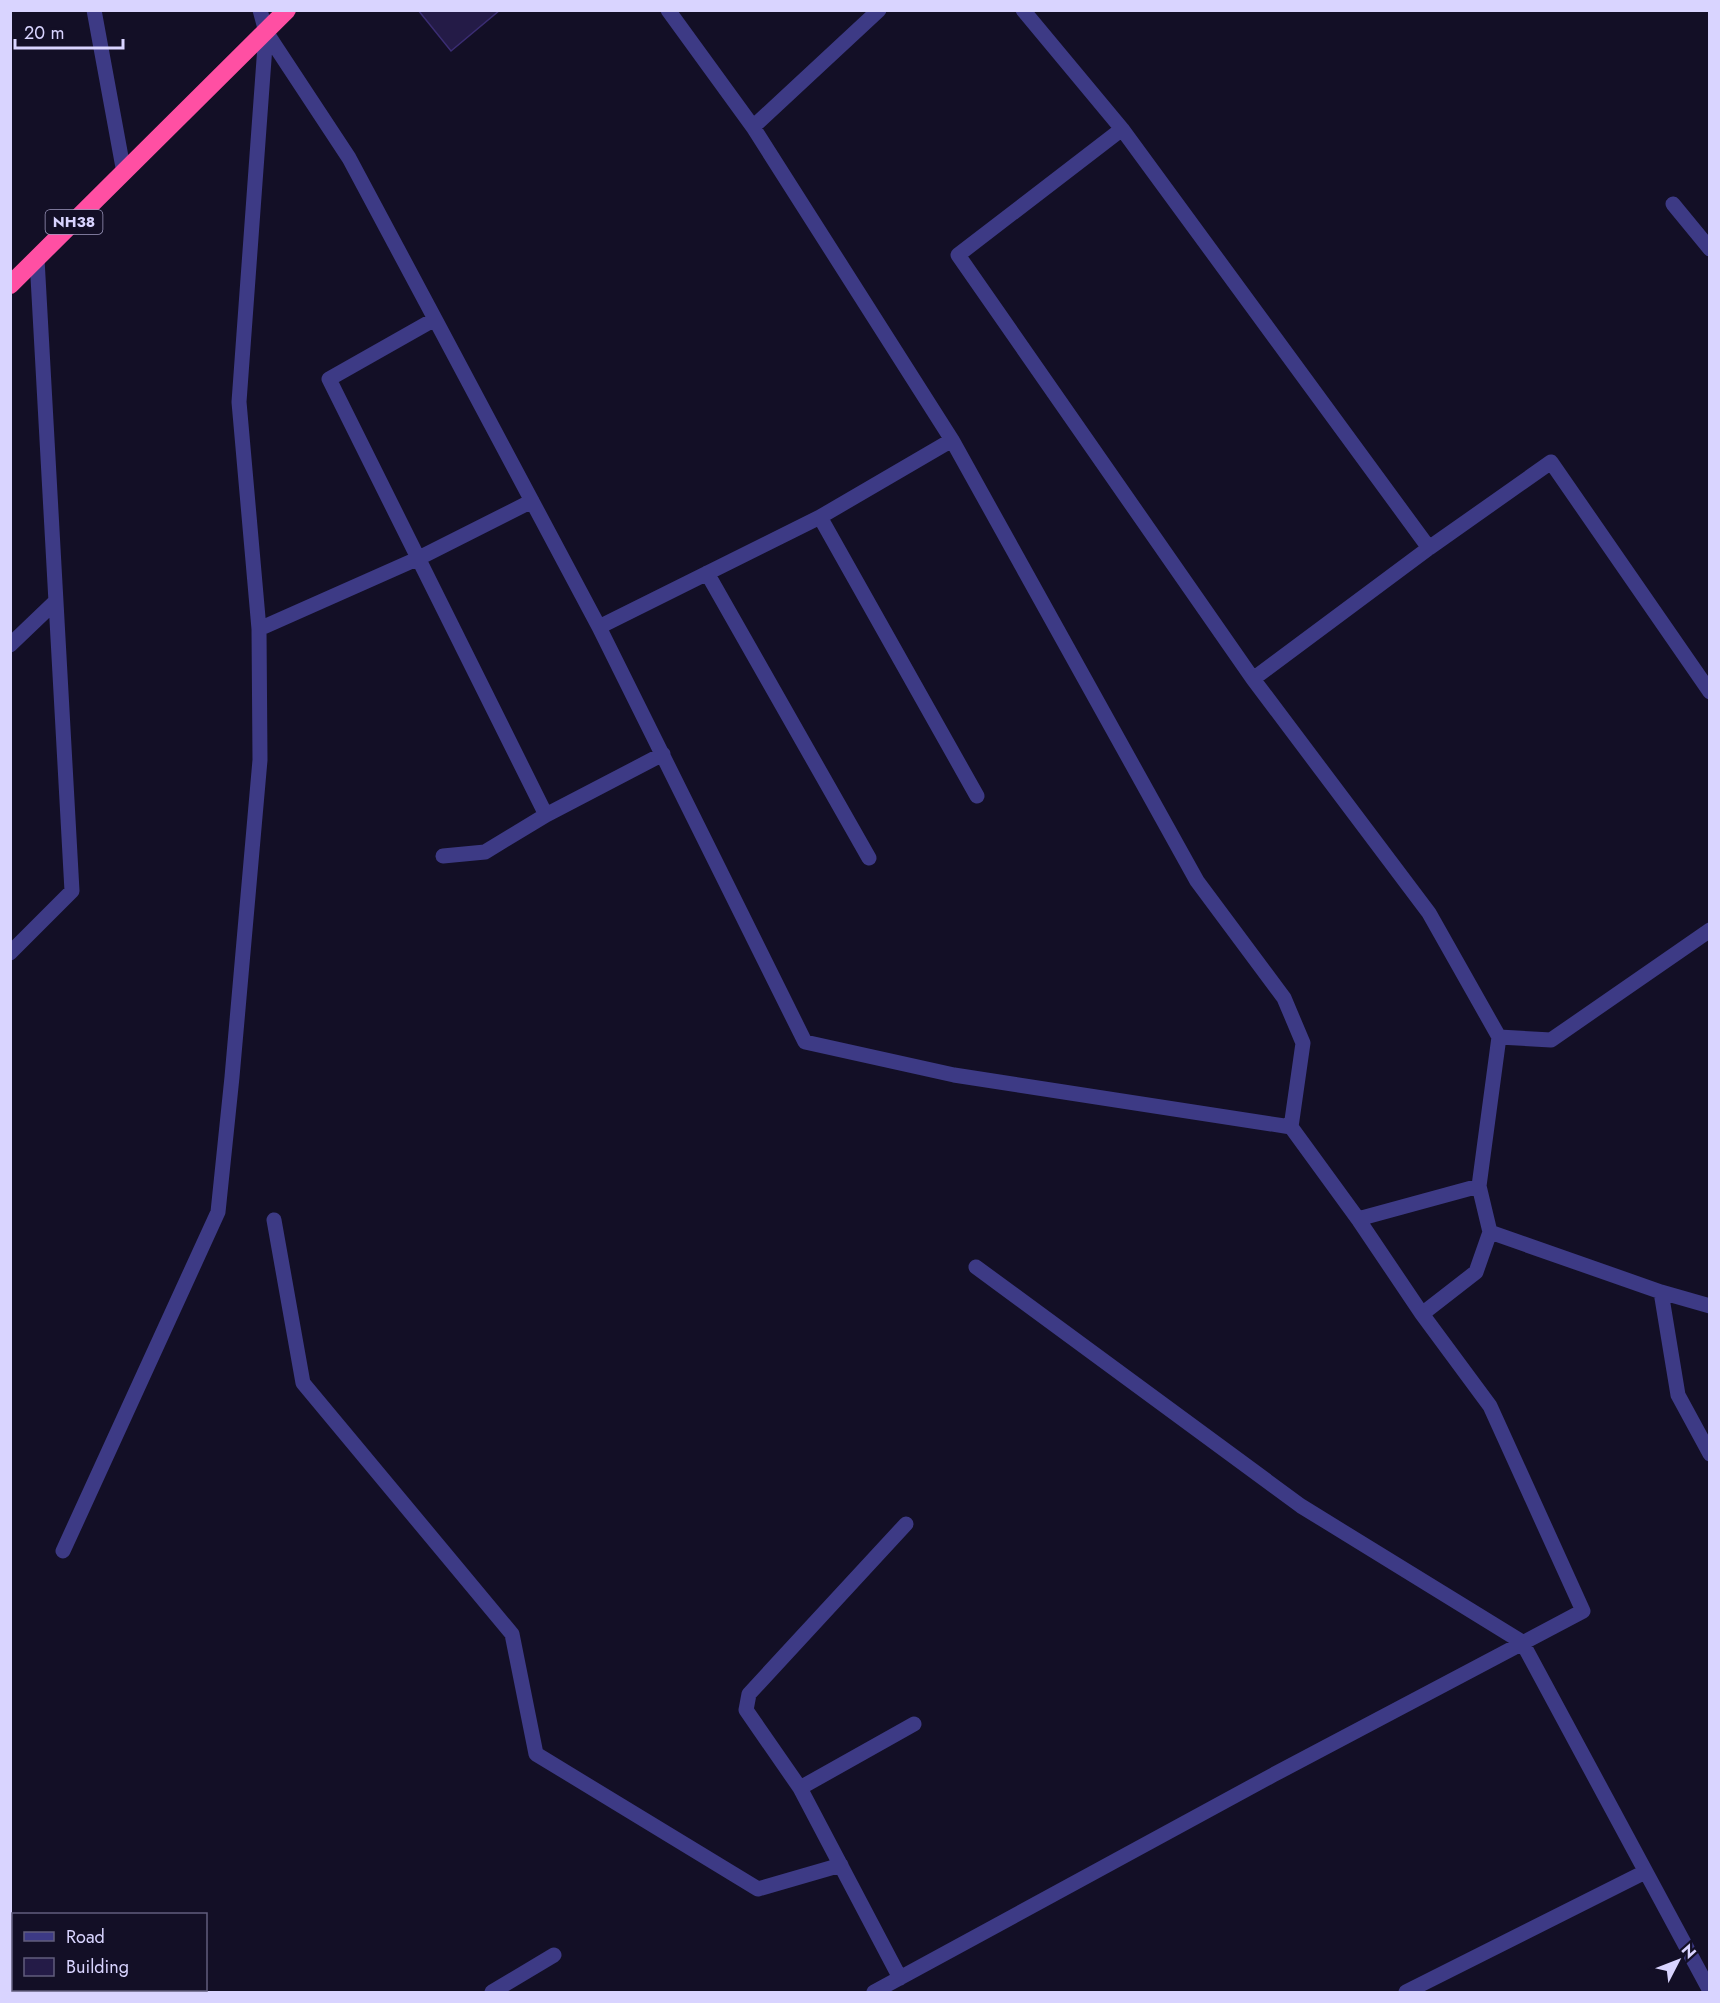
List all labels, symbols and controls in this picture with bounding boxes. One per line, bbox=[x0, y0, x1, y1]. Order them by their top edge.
scale bar bbox=[15, 12, 123, 50]
text: 20 m bbox=[24, 20, 64, 46]
road number: NH38 bbox=[46, 210, 103, 234]
legend bbox=[12, 1913, 207, 1991]
text: Road bbox=[66, 1924, 105, 1950]
north arrow bbox=[1648, 1931, 1708, 1991]
text: N bbox=[1676, 1939, 1702, 1964]
text: Building bbox=[66, 1954, 129, 1980]

